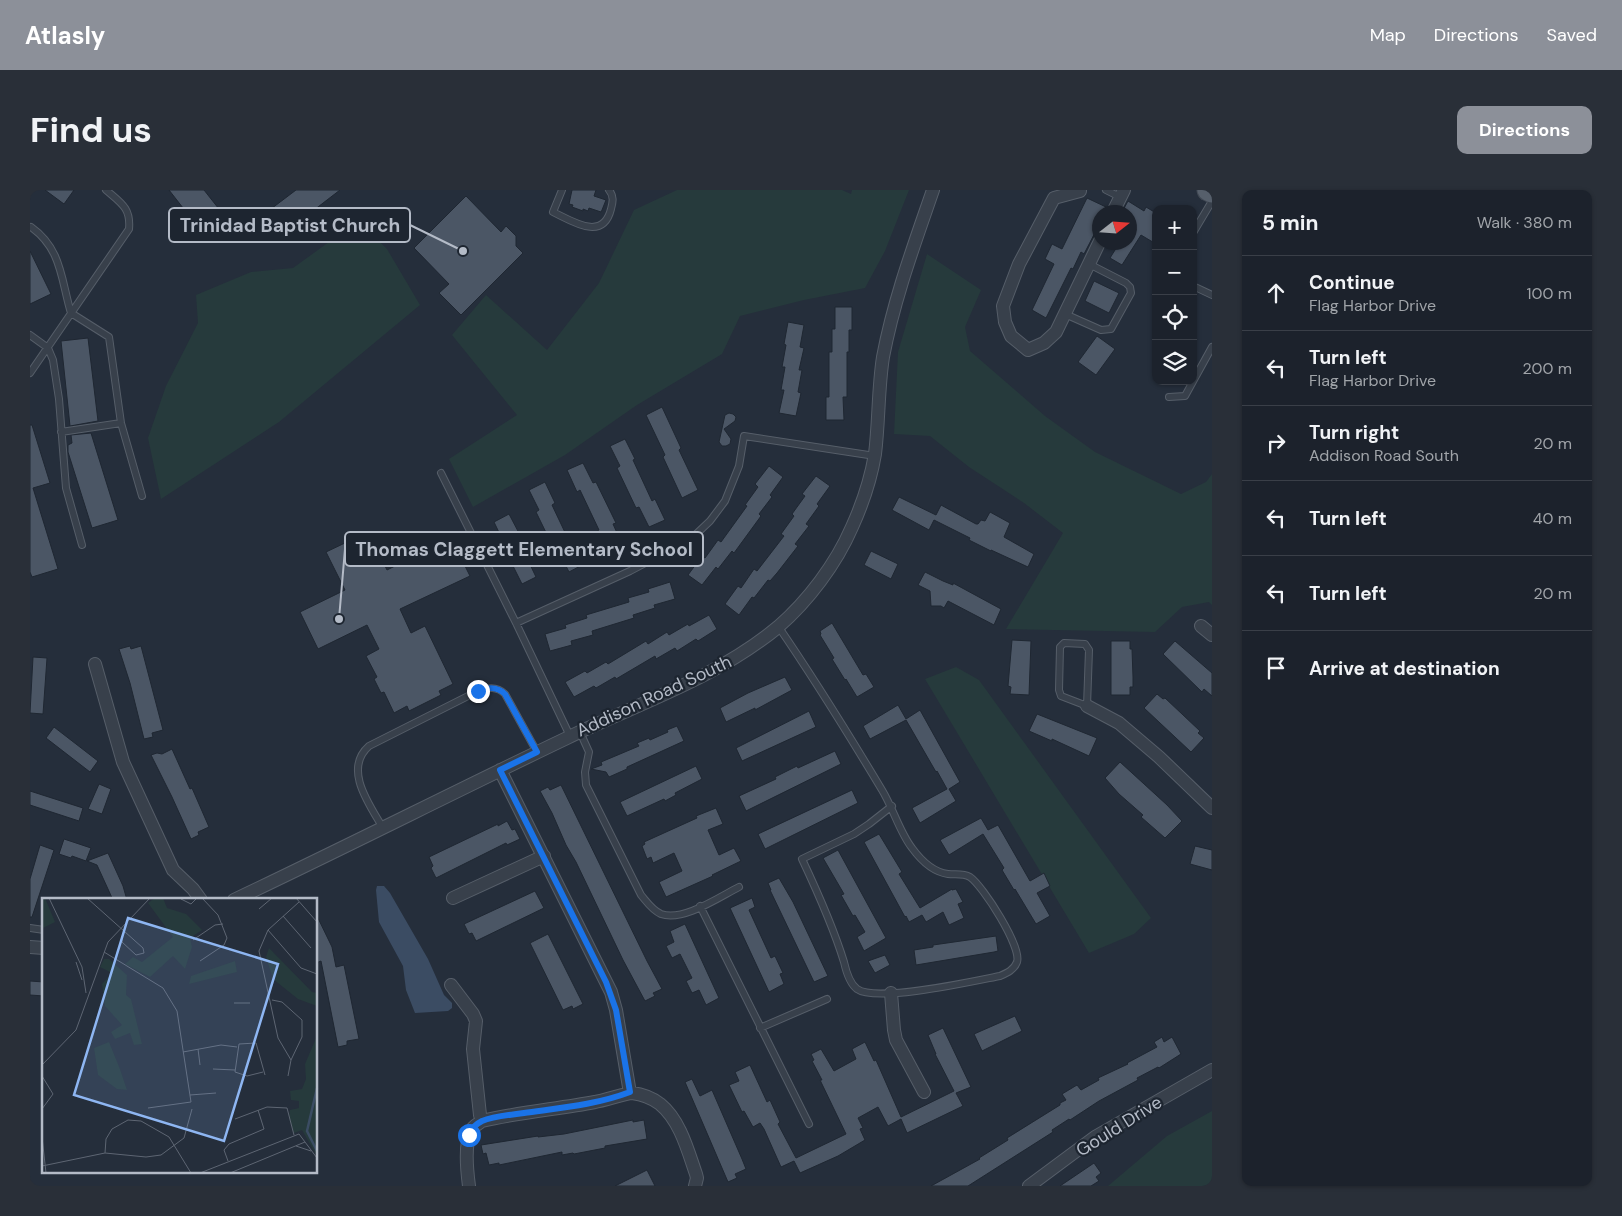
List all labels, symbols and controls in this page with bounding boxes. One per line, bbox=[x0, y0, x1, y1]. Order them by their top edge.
text: Atlasly bbox=[25, 20, 105, 51]
text: Map bbox=[1370, 23, 1406, 47]
text: Directions bbox=[1434, 23, 1519, 47]
text: Saved bbox=[1547, 23, 1597, 47]
button: Directions bbox=[1457, 106, 1592, 154]
text: Find us bbox=[30, 107, 152, 153]
north arrow bbox=[1092, 205, 1137, 250]
map controls bbox=[1152, 205, 1197, 385]
button: + bbox=[1152, 205, 1197, 250]
callout: Trinidad Baptist Church bbox=[169, 208, 410, 242]
text: 5 min bbox=[1262, 209, 1318, 237]
text: Walk · 380 m bbox=[1477, 212, 1572, 233]
text: Trinidad Baptist Church bbox=[180, 213, 400, 238]
button: − bbox=[1152, 250, 1197, 295]
text: Continue bbox=[1309, 270, 1395, 295]
icon: ahead bbox=[1262, 279, 1290, 307]
text: 100 m bbox=[1527, 283, 1572, 304]
button: locate bbox=[1152, 295, 1197, 340]
text: Flag Harbor Drive bbox=[1309, 295, 1436, 316]
button: layers bbox=[1152, 340, 1197, 385]
text: Turn left bbox=[1309, 345, 1387, 370]
icon: left bbox=[1262, 354, 1290, 382]
text: 200 m bbox=[1523, 358, 1572, 379]
text: Flag Harbor Drive bbox=[1309, 370, 1436, 391]
text: Turn right bbox=[1309, 420, 1399, 445]
icon: right bbox=[1262, 429, 1290, 457]
text: 20 m bbox=[1533, 433, 1572, 454]
text: Addison Road South bbox=[1309, 445, 1459, 466]
icon: left bbox=[1262, 504, 1290, 532]
text: Turn left bbox=[1309, 506, 1387, 531]
text: 40 m bbox=[1533, 508, 1572, 529]
callout: Thomas Claggett Elementary School bbox=[345, 532, 703, 566]
text: Thomas Claggett Elementary School bbox=[355, 537, 693, 562]
icon: left bbox=[1262, 579, 1290, 607]
text: Turn left bbox=[1309, 581, 1387, 606]
text: 20 m bbox=[1533, 583, 1572, 604]
street label: Addison Road South bbox=[572, 649, 736, 743]
icon: arrive bbox=[1262, 654, 1290, 682]
text: Arrive at destination bbox=[1309, 656, 1500, 681]
route end bbox=[467, 680, 490, 703]
inset map bbox=[42, 898, 318, 1174]
street label: Gould Drive bbox=[1071, 1090, 1167, 1162]
route start bbox=[458, 1124, 481, 1147]

